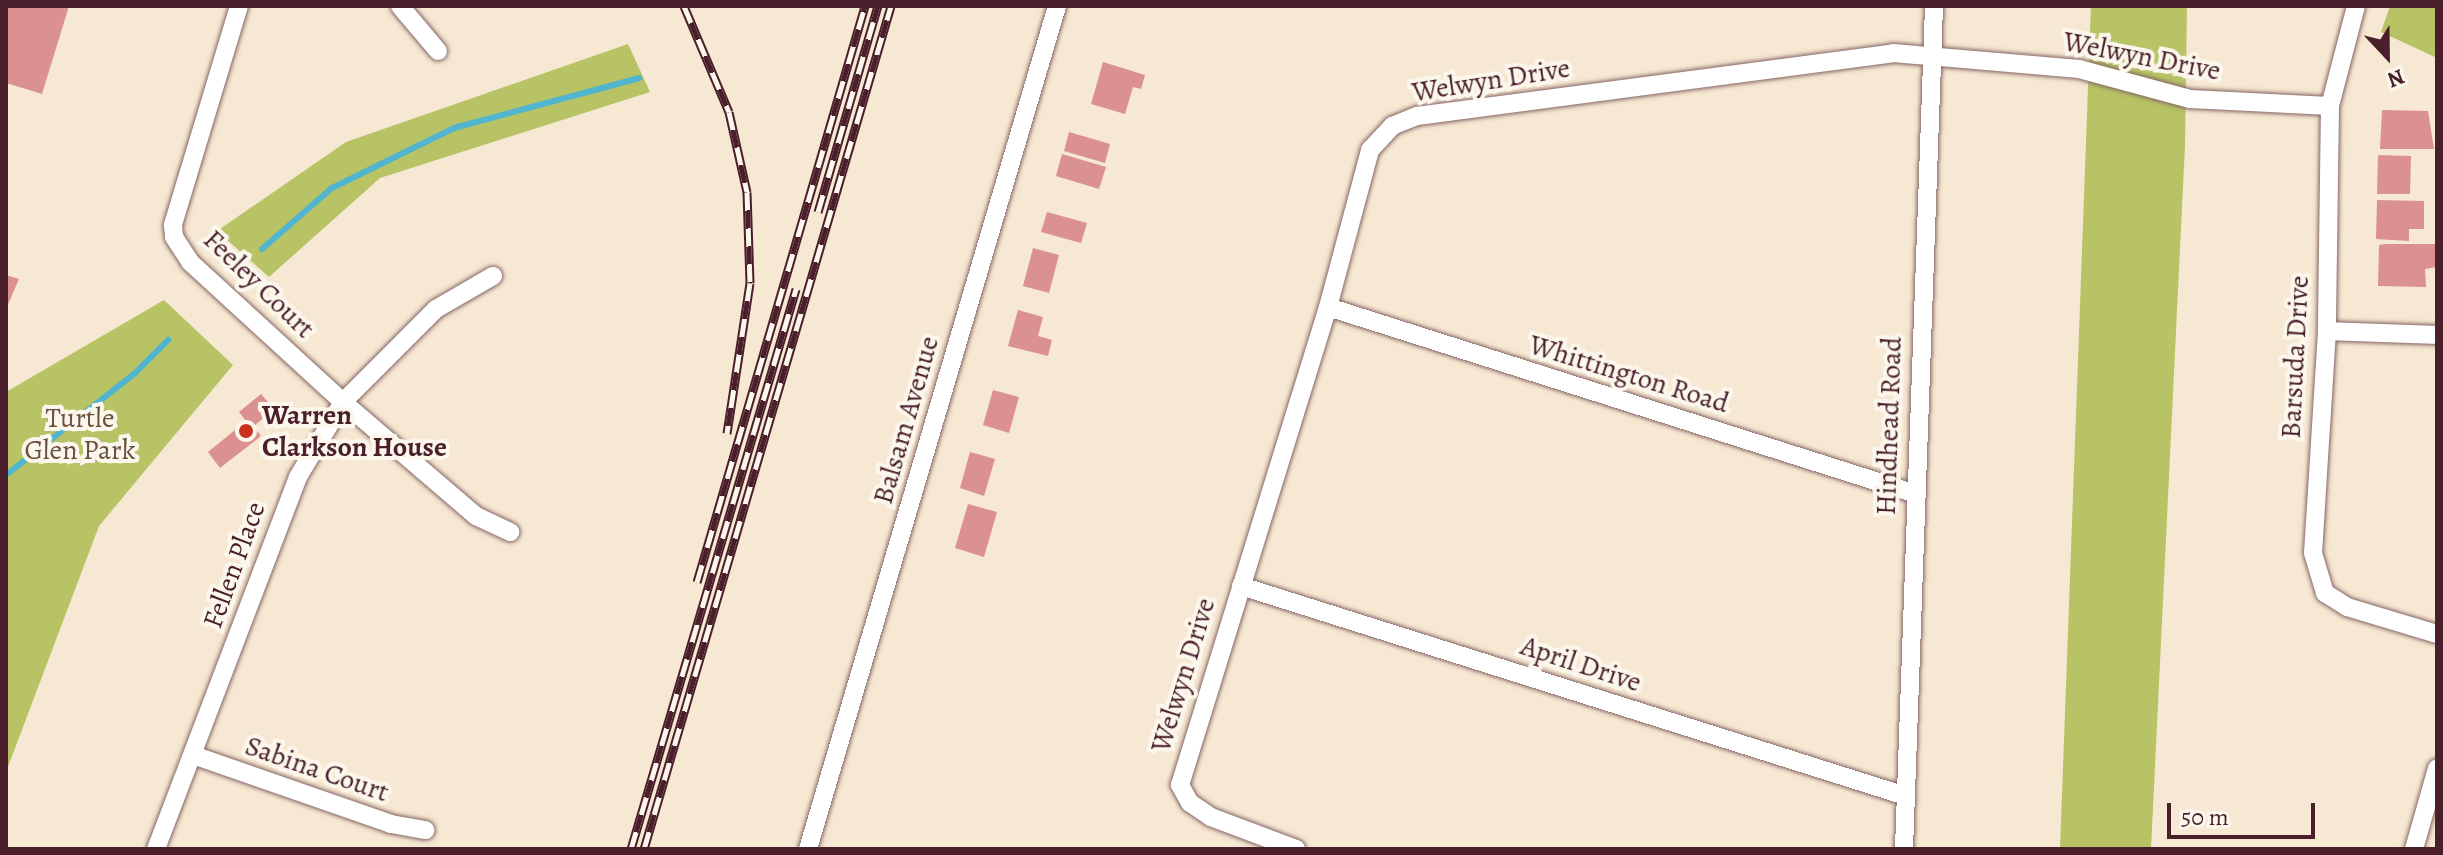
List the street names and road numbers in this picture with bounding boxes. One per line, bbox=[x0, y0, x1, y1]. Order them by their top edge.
street label: Welwyn Drive bbox=[2061, 24, 2223, 88]
street label: Welwyn Drive bbox=[1410, 51, 1572, 109]
street label: Feeley Court bbox=[196, 223, 322, 345]
street label: Barsuda Drive bbox=[2274, 275, 2316, 439]
street label: Whittington Road bbox=[1525, 328, 1733, 420]
street label: Balsam Avenue bbox=[866, 332, 946, 508]
street label: Hindhead Road bbox=[1869, 336, 1909, 516]
street label: Fellen Place bbox=[196, 497, 272, 633]
street label: Welwyn Drive bbox=[1144, 594, 1222, 756]
street label: April Drive bbox=[1517, 629, 1645, 699]
street label: Sabina Court bbox=[241, 729, 393, 809]

